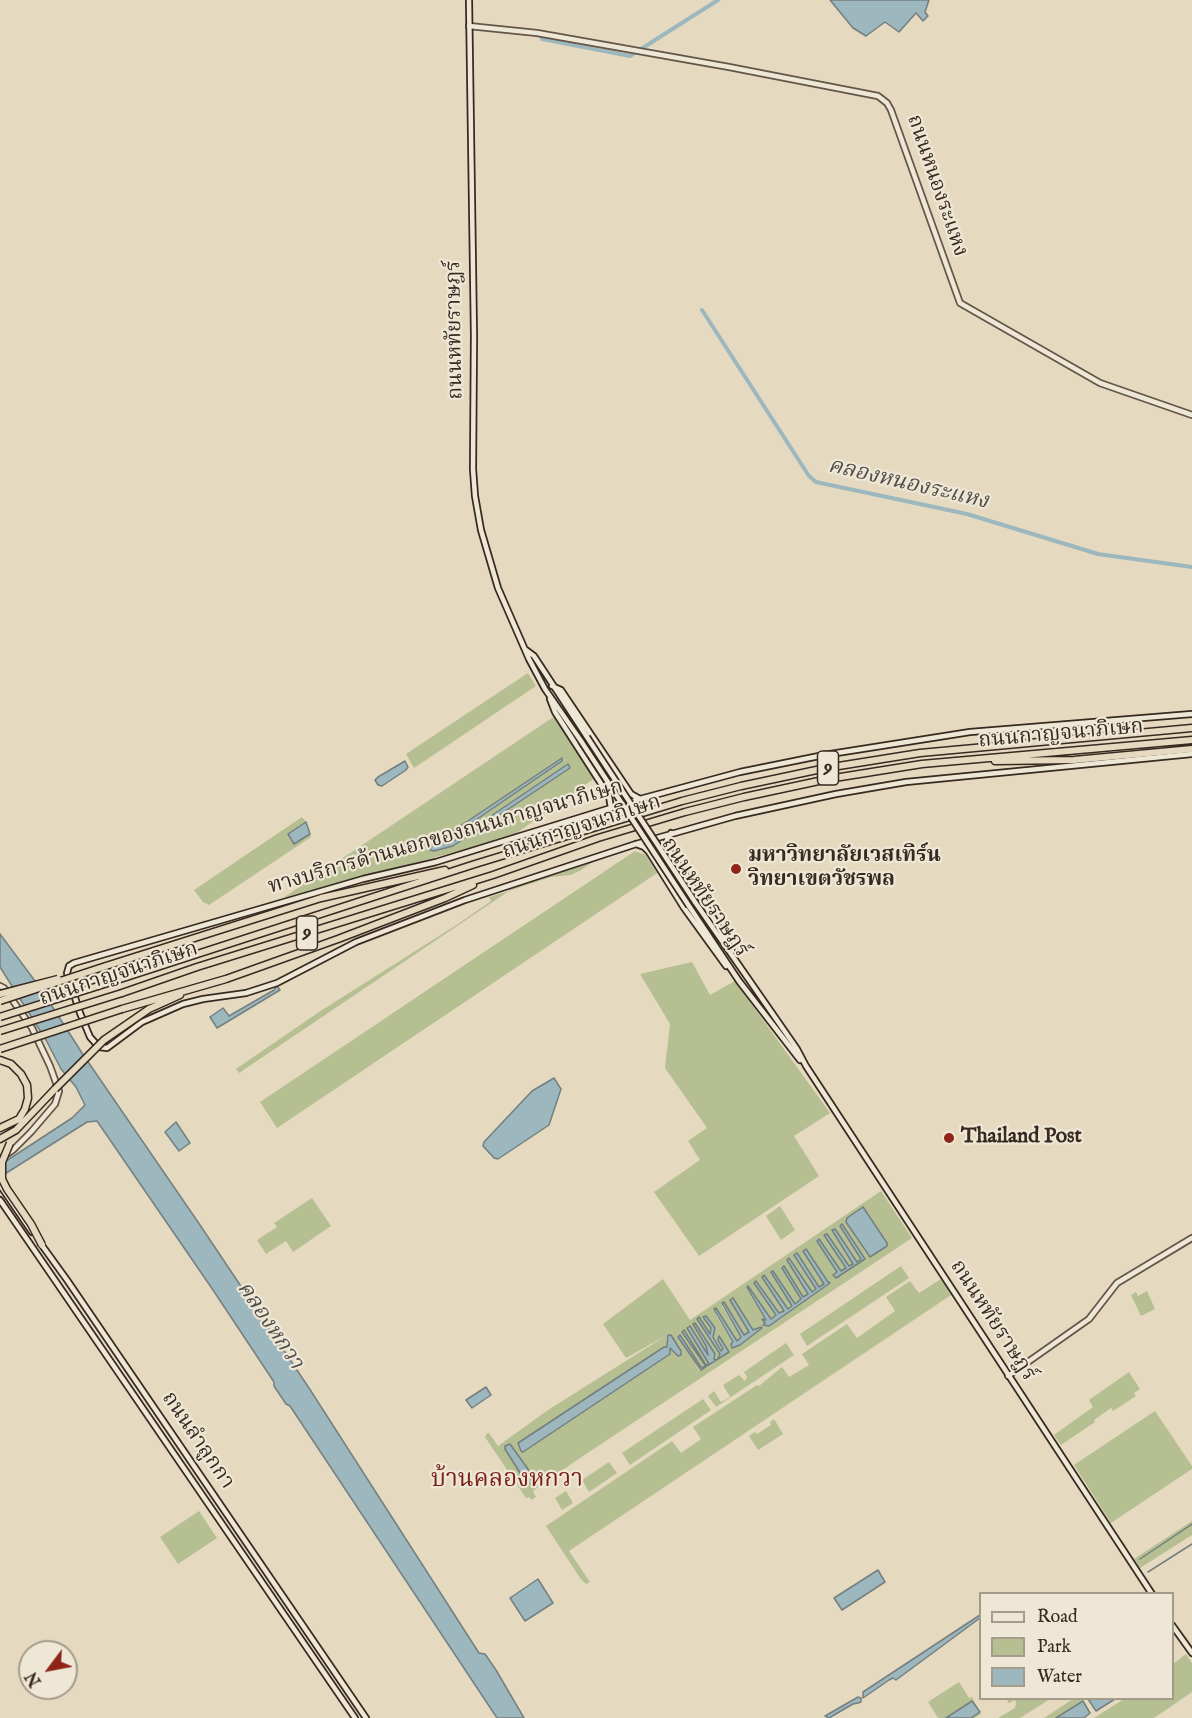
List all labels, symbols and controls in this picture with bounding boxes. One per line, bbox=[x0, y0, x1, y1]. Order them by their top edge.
street label: ถนนหนองระแหง bbox=[900, 112, 972, 260]
street label: ถนนหทัยราษฎร์ bbox=[442, 260, 470, 400]
water label: คลองหนองระแหง bbox=[825, 454, 991, 516]
street label: ถนนกาญจนาภิเษก bbox=[978, 715, 1144, 755]
road number: 9 bbox=[818, 751, 838, 785]
street label: ทางบริการด้านนอกของถนนกาญจนาภิเษก bbox=[266, 775, 626, 901]
street label: ถนนกาญจนาภิเษก bbox=[499, 790, 665, 866]
street label: ถนนหทัยราษฎร์ bbox=[655, 833, 753, 963]
place label: มหาวิทยาลัยเวสเทิร์น วิทยาเขตวัชรพล bbox=[748, 844, 941, 894]
marker: มหาวิทยาลัยเวสเทิร์น วิทยาเขตวัชรพล bbox=[729, 862, 743, 876]
road number: 9 bbox=[296, 916, 318, 950]
street label: ถนนกาญจนาภิเษก bbox=[36, 937, 202, 1013]
place label: Thailand Post bbox=[961, 1125, 1082, 1151]
marker: Thailand Post bbox=[942, 1131, 956, 1145]
street label: ถนนหทัยราษฎร์ bbox=[944, 1256, 1040, 1386]
water label: คลองหกวา bbox=[230, 1277, 308, 1375]
street label: ถนนลำลูกกา bbox=[155, 1388, 239, 1494]
district label: บ้านคลองหกวา bbox=[431, 1467, 583, 1495]
legend bbox=[979, 1592, 1174, 1700]
text: Road bbox=[1037, 1606, 1078, 1629]
text: Park bbox=[1037, 1636, 1071, 1659]
north arrow bbox=[18, 1640, 78, 1700]
text: Water bbox=[1037, 1666, 1082, 1689]
text: N bbox=[22, 1667, 47, 1690]

